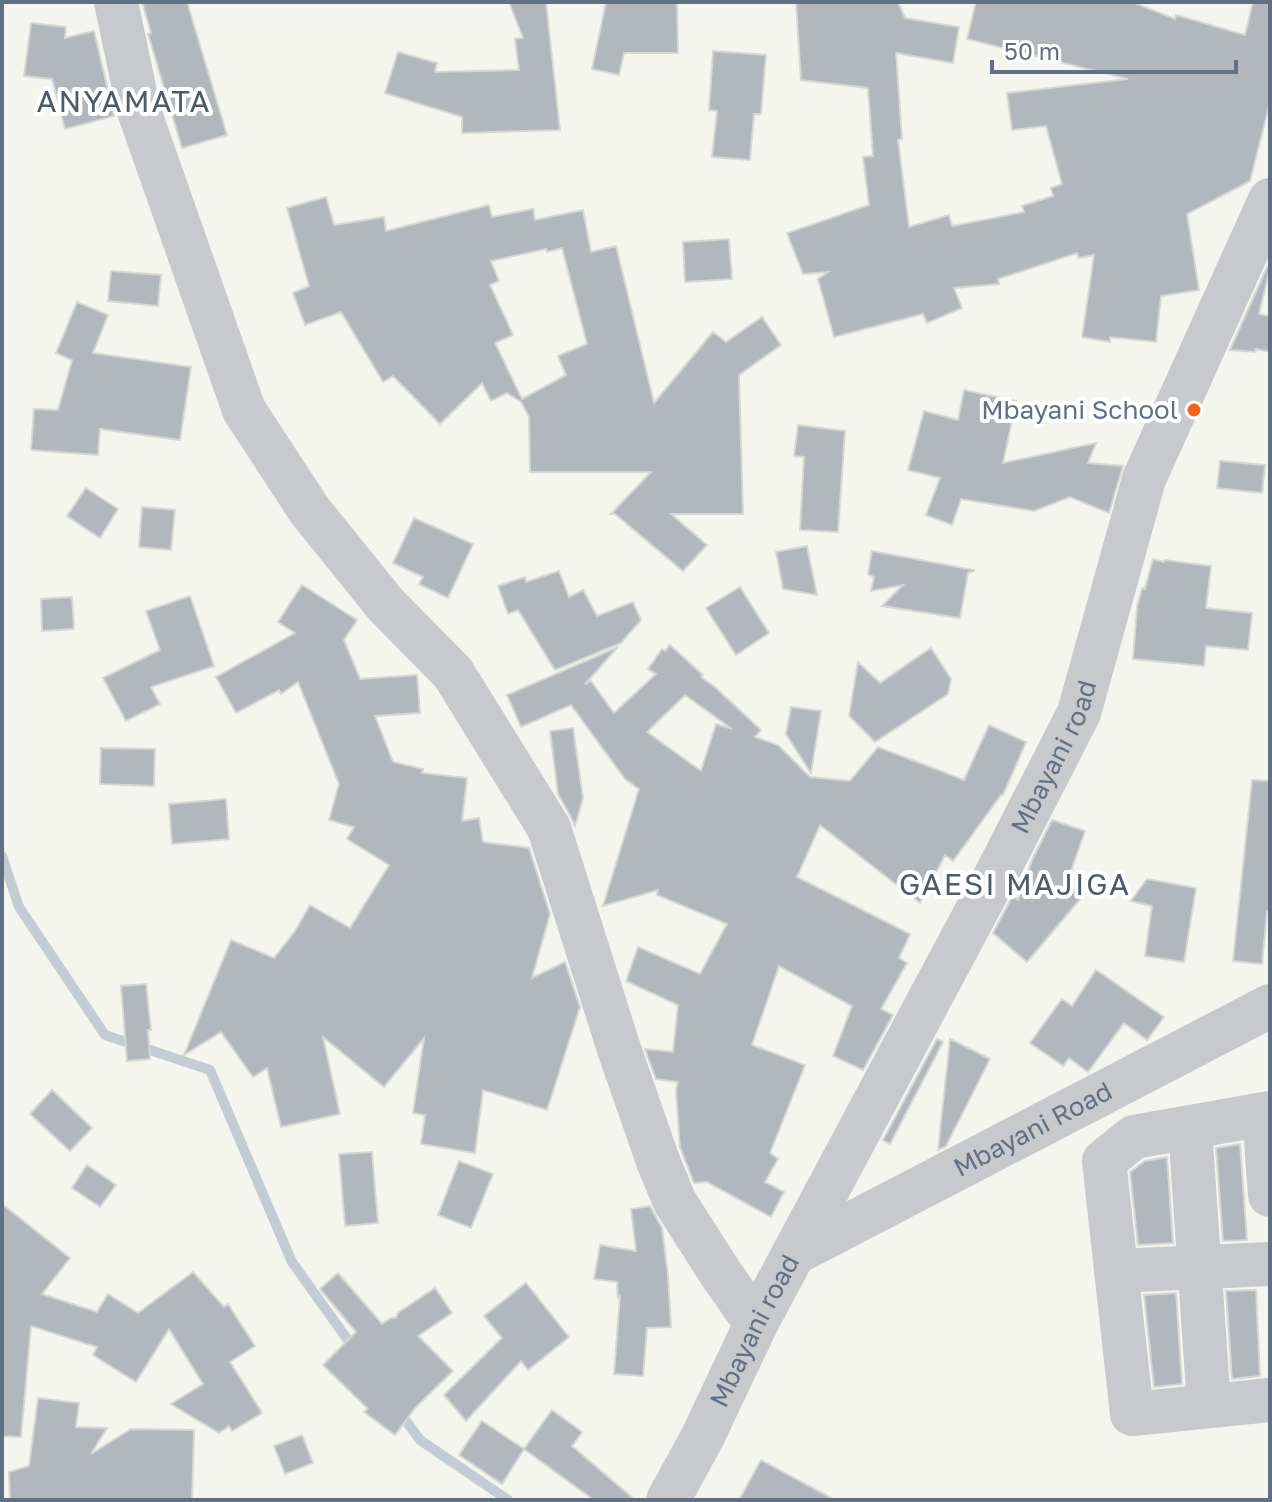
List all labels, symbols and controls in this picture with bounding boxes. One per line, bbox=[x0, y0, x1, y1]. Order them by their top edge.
scale bar bbox=[992, 24, 1236, 74]
text: 50 m bbox=[1004, 36, 1060, 65]
district label: ANYAMATA bbox=[37, 83, 212, 119]
place label: Mbayani School bbox=[981, 394, 1178, 425]
marker: Mbayani School bbox=[1185, 401, 1203, 419]
street label: Mbayani road bbox=[1004, 677, 1102, 839]
district label: GAESI MAJIGA bbox=[899, 866, 1131, 902]
street label: Mbayani Road bbox=[948, 1075, 1117, 1183]
street label: Mbayani road bbox=[703, 1249, 805, 1412]

